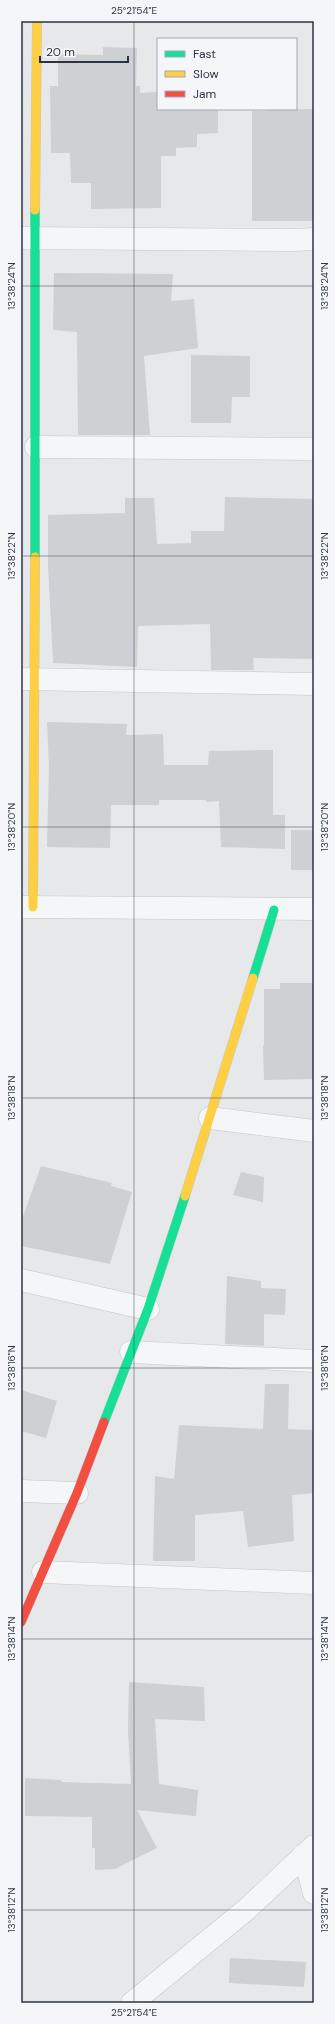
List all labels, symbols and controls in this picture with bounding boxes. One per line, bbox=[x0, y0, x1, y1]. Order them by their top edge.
text: 25°21'54"E bbox=[111, 4, 157, 17]
scale bar bbox=[40, 38, 128, 64]
legend bbox=[157, 38, 297, 110]
text: 20 m bbox=[46, 44, 75, 60]
text: Fast bbox=[193, 46, 216, 62]
text: Slow bbox=[193, 66, 219, 82]
text: Jam bbox=[193, 86, 216, 102]
text: 13°38'24"N bbox=[5, 262, 18, 310]
text: 13°38'24"N bbox=[318, 262, 331, 310]
text: 13°38'22"N bbox=[5, 532, 18, 580]
text: 13°38'22"N bbox=[318, 532, 331, 580]
text: 13°38'20"N bbox=[5, 803, 18, 851]
text: 13°38'20"N bbox=[318, 803, 331, 851]
text: 13°38'18"N bbox=[5, 1075, 18, 1121]
text: 13°38'18"N bbox=[318, 1075, 331, 1121]
text: 13°38'16"N bbox=[5, 1345, 18, 1391]
text: 13°38'16"N bbox=[318, 1345, 331, 1391]
text: 13°38'14"N bbox=[5, 1616, 18, 1662]
text: 13°38'14"N bbox=[318, 1616, 331, 1662]
text: 13°38'12"N bbox=[5, 1888, 18, 1932]
text: 13°38'12"N bbox=[318, 1888, 331, 1932]
text: 25°21'54"E bbox=[111, 2006, 157, 2019]

